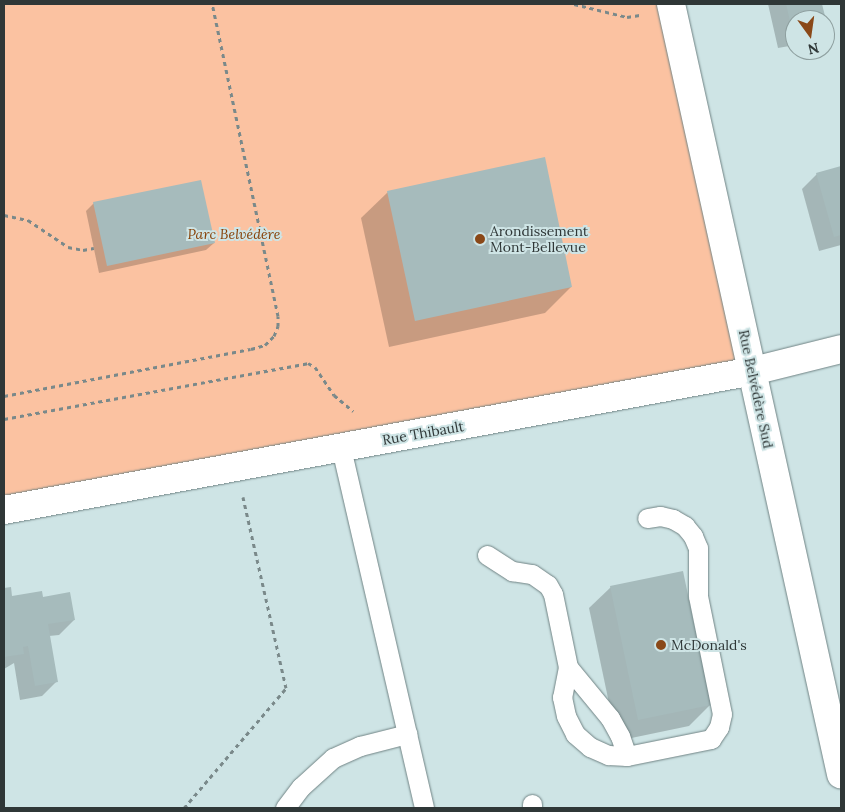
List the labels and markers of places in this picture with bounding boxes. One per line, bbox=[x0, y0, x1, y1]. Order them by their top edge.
place label: Arondissement Mont-Bellevue bbox=[490, 223, 588, 256]
marker: Arondissement Mont-Bellevue bbox=[474, 233, 486, 245]
place label: McDonald's bbox=[671, 637, 747, 653]
marker: McDonald's bbox=[655, 639, 667, 651]

